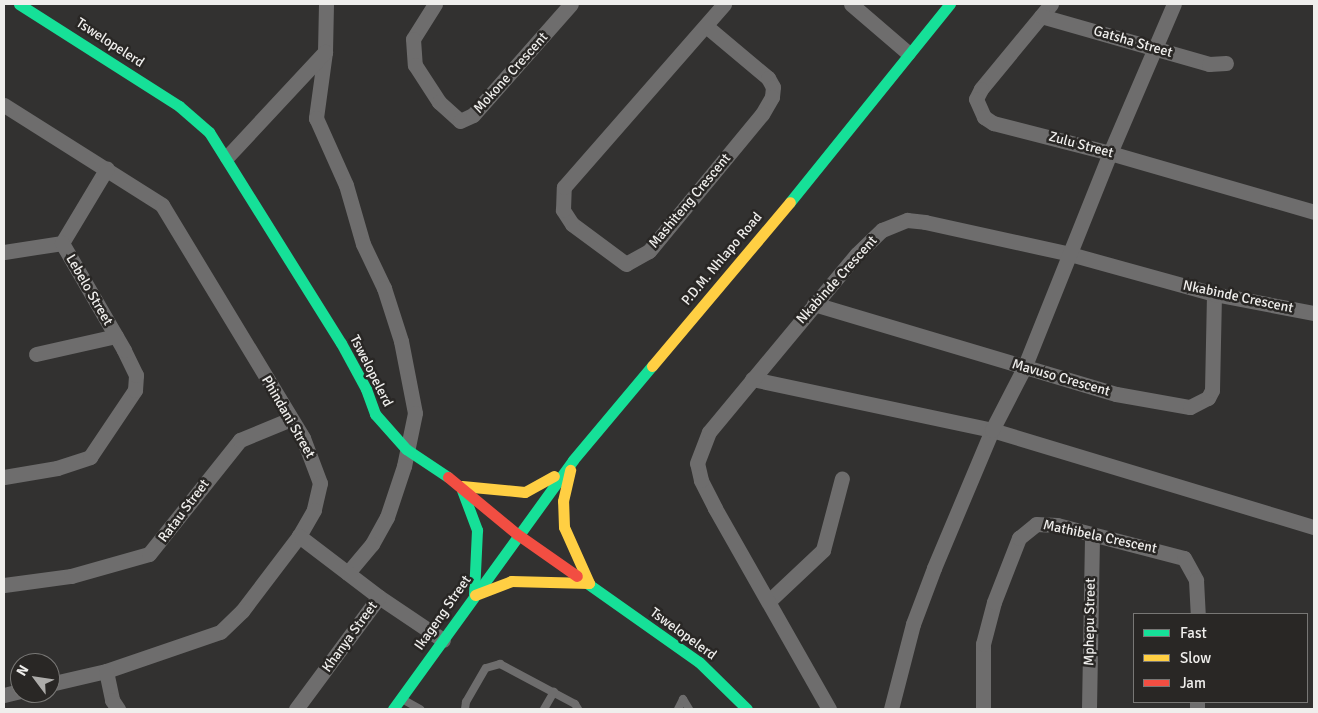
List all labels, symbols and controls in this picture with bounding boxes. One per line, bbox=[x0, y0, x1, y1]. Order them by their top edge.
street label: Tswelopelerd bbox=[73, 15, 147, 71]
street label: Gatsha Street bbox=[1092, 23, 1174, 61]
street label: Mokone Crescent bbox=[470, 29, 552, 117]
street label: Zulu Street bbox=[1047, 128, 1115, 162]
street label: Mashiteng Crescent bbox=[646, 150, 734, 252]
street label: P.D.M. Nhlapo Road bbox=[678, 209, 766, 309]
street label: Nkabinde Crescent bbox=[793, 233, 881, 327]
street label: Lebelo Street bbox=[62, 252, 116, 328]
street label: Nkabinde Crescent bbox=[1181, 277, 1295, 317]
street label: Tswelopelerd bbox=[346, 332, 396, 410]
street label: Mavuso Crescent bbox=[1010, 356, 1112, 400]
street label: Phindani Street bbox=[258, 373, 318, 461]
street label: Ratau Street bbox=[155, 476, 213, 546]
street label: Mathibela Crescent bbox=[1042, 517, 1158, 557]
street label: Ikageng Street bbox=[411, 572, 475, 654]
street label: Mphepu Street bbox=[1081, 578, 1099, 666]
street label: Khanya Street bbox=[319, 598, 381, 676]
street label: Tswelopelerd bbox=[647, 604, 719, 664]
legend bbox=[1133, 613, 1308, 703]
text: Fast bbox=[1180, 624, 1207, 642]
text: Slow bbox=[1180, 649, 1211, 667]
north arrow bbox=[10, 653, 60, 703]
text: N bbox=[13, 662, 32, 679]
text: Jam bbox=[1180, 674, 1206, 692]

